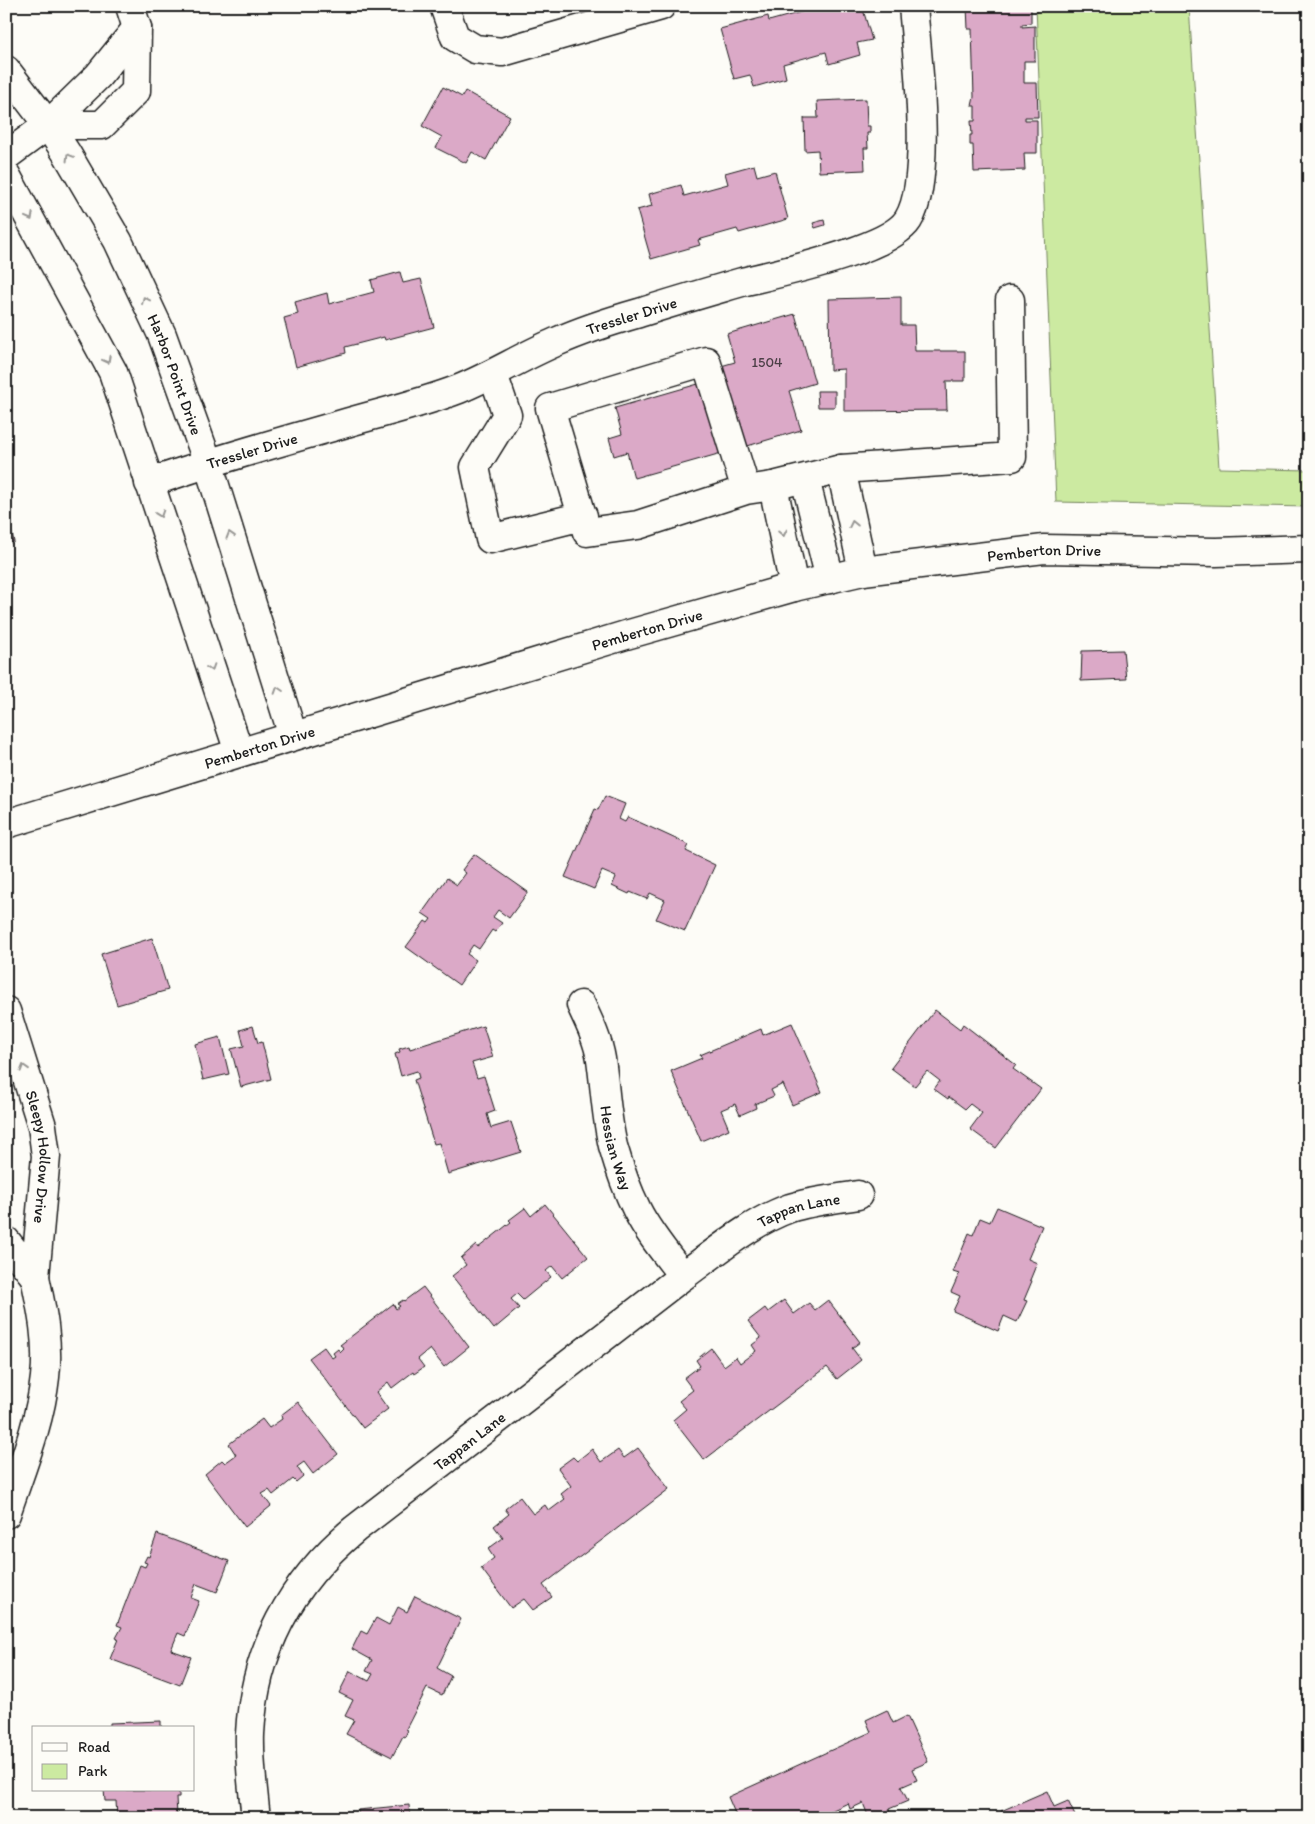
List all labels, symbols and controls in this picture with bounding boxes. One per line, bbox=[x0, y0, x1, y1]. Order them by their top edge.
one-way arrow bbox=[65, 153, 75, 162]
one-way arrow bbox=[24, 212, 34, 221]
street label: Tressler Drive bbox=[584, 292, 679, 339]
one-way arrow bbox=[141, 296, 152, 305]
street label: Harbor Point Drive bbox=[144, 311, 207, 438]
house number: 1504 bbox=[752, 354, 783, 371]
one-way arrow bbox=[101, 355, 111, 364]
street label: Tressler Drive bbox=[204, 428, 300, 473]
one-way arrow bbox=[154, 509, 164, 517]
one-way arrow bbox=[848, 519, 859, 528]
one-way arrow bbox=[777, 529, 788, 538]
one-way arrow bbox=[225, 531, 235, 539]
street label: Pemberton Drive bbox=[986, 539, 1101, 565]
street label: Pemberton Drive bbox=[589, 604, 705, 654]
one-way arrow bbox=[206, 663, 216, 672]
one-way arrow bbox=[274, 686, 284, 695]
street label: Pemberton Drive bbox=[202, 721, 317, 773]
one-way arrow bbox=[20, 1064, 30, 1073]
street label: Sleepy Hollow Drive bbox=[22, 1088, 55, 1225]
street label: Hessian Way bbox=[597, 1104, 637, 1193]
street label: Tappan Lane bbox=[754, 1189, 841, 1231]
street label: Tappan Lane bbox=[430, 1407, 509, 1475]
legend bbox=[32, 1726, 195, 1792]
text: Road bbox=[78, 1738, 111, 1756]
text: Park bbox=[78, 1762, 108, 1780]

